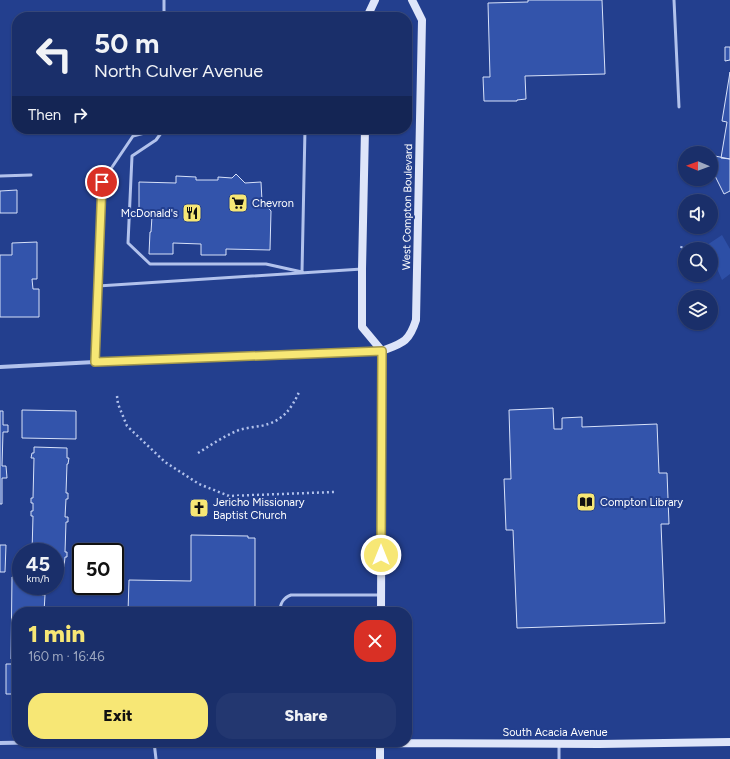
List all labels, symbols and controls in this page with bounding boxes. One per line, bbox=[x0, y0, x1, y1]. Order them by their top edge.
text: 50 m bbox=[94, 26, 160, 60]
icon: left bbox=[28, 28, 80, 80]
text: North Culver Avenue bbox=[94, 60, 263, 82]
icon: right bbox=[69, 104, 91, 126]
text: Then bbox=[28, 106, 61, 124]
street label: West Compton Boulevard bbox=[400, 144, 415, 270]
north arrow bbox=[678, 146, 718, 186]
map controls bbox=[678, 146, 718, 330]
pin bbox=[85, 165, 119, 199]
icon: arrive bbox=[91, 171, 113, 193]
supermarket icon: Chevron bbox=[227, 192, 249, 214]
button: sound bbox=[678, 194, 718, 234]
place label: Chevron bbox=[252, 197, 294, 210]
restaurant icon: McDonald's bbox=[181, 202, 203, 224]
place label: McDonald's bbox=[121, 207, 178, 220]
button: search bbox=[678, 242, 718, 282]
button: layers bbox=[678, 290, 718, 330]
library icon: Compton Library bbox=[575, 491, 597, 513]
place label: Jericho Missionary Baptist Church bbox=[213, 496, 305, 522]
place label: Compton Library bbox=[600, 496, 683, 509]
church icon: Jericho Missionary Baptist Church bbox=[188, 497, 210, 519]
position arrow bbox=[360, 534, 402, 576]
speed limit sign: 50 bbox=[72, 543, 124, 595]
text: 45 bbox=[26, 552, 50, 576]
text: km/h bbox=[27, 572, 49, 585]
text: 1 min bbox=[28, 619, 85, 648]
button: close bbox=[354, 620, 396, 662]
text: 160 m · 16:46 bbox=[28, 649, 105, 664]
button: Exit bbox=[28, 693, 208, 739]
button: Share bbox=[216, 693, 396, 739]
street label: South Acacia Avenue bbox=[502, 726, 608, 739]

